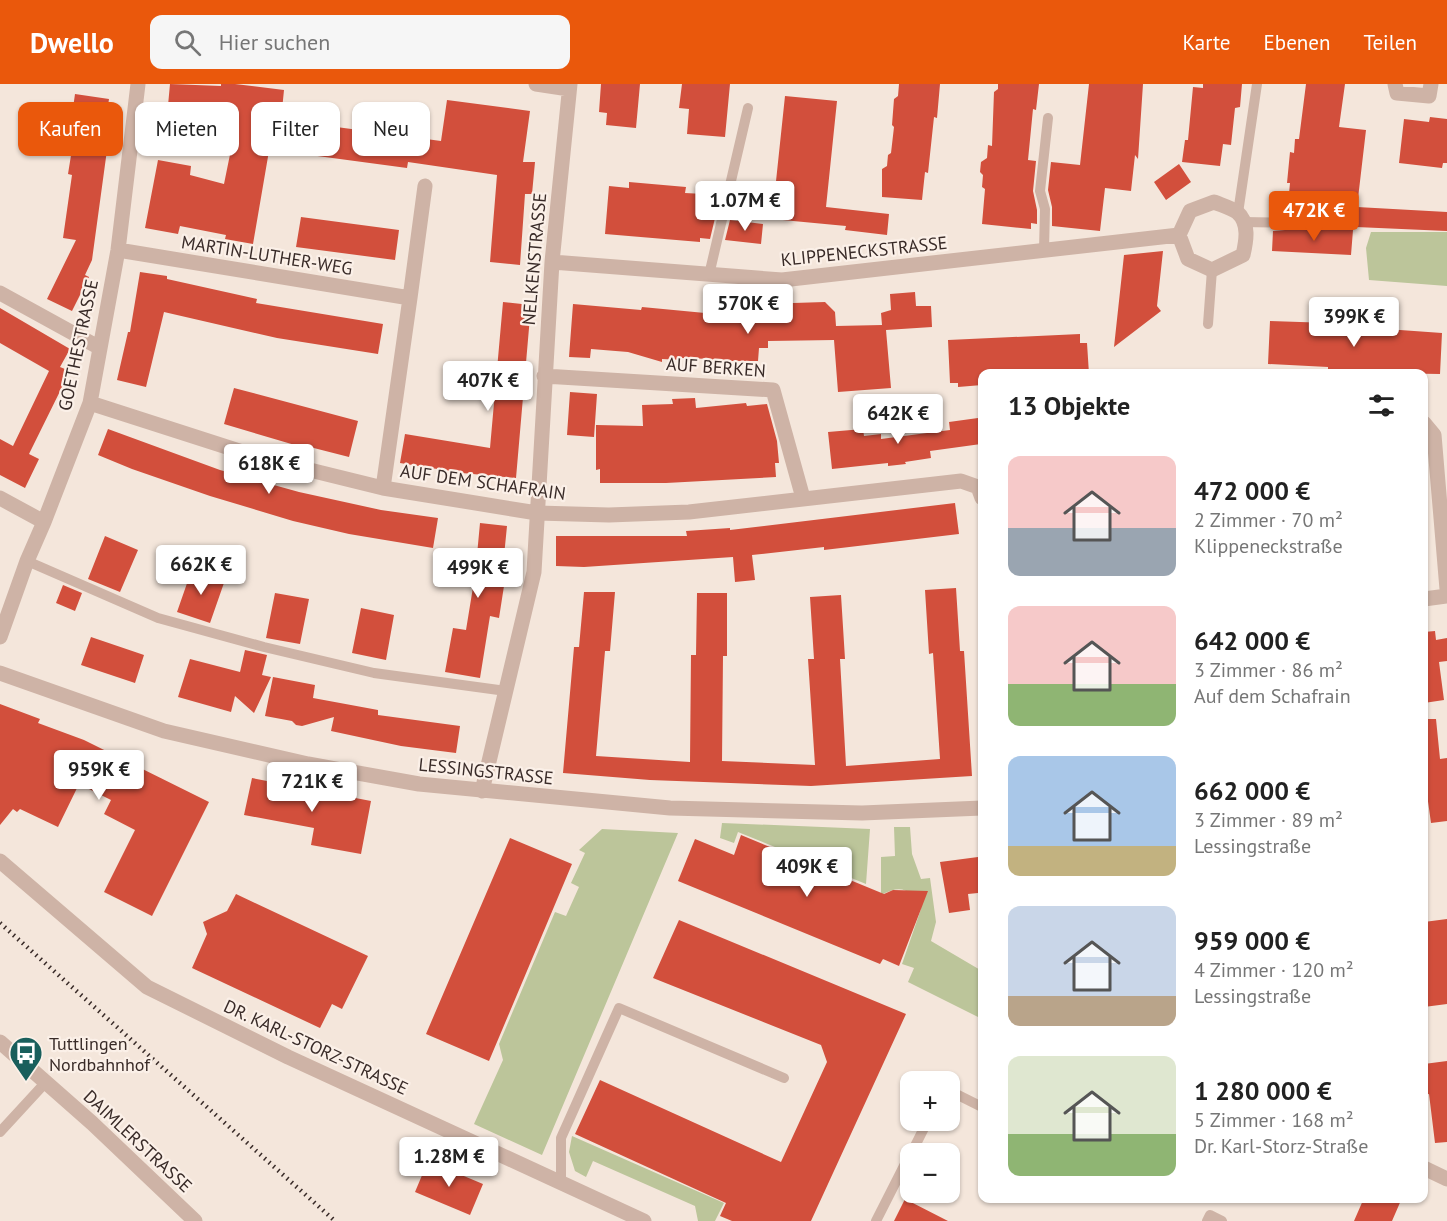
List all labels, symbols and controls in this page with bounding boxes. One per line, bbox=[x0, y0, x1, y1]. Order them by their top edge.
search box bbox=[150, 15, 570, 69]
text: Dwello bbox=[30, 24, 114, 61]
icon: search bbox=[171, 26, 204, 59]
text: Hier suchen bbox=[219, 28, 330, 56]
text: Karte bbox=[1183, 29, 1231, 56]
text: Ebenen bbox=[1264, 29, 1330, 56]
text: Teilen bbox=[1363, 29, 1417, 56]
chip: Kaufen bbox=[18, 102, 123, 156]
chip: Mieten bbox=[135, 102, 239, 156]
chip: Filter bbox=[251, 102, 340, 156]
chip: Neu bbox=[352, 102, 430, 156]
pin: 1.07M € bbox=[690, 181, 800, 232]
text: 1.07M € bbox=[709, 187, 781, 213]
pin: 472K € bbox=[1265, 191, 1363, 242]
street label: NELKENSTRASSE bbox=[517, 192, 551, 326]
text: 472K € bbox=[1283, 197, 1345, 223]
street label: MARTIN-LUTHER-WEG bbox=[180, 230, 354, 280]
street label: KLIPPENECKSTRASSE bbox=[780, 231, 948, 271]
street label: GOETHESTRASSE bbox=[53, 277, 103, 413]
pin: 570K € bbox=[699, 284, 797, 335]
text: 570K € bbox=[717, 290, 779, 316]
pin: 399K € bbox=[1305, 297, 1403, 348]
text: 399K € bbox=[1323, 303, 1385, 329]
street label: AUF BERKEN bbox=[665, 352, 767, 382]
pin: 407K € bbox=[439, 361, 537, 412]
text: 407K € bbox=[457, 367, 519, 393]
text: 13 Objekte bbox=[1008, 389, 1130, 422]
icon: filters bbox=[1365, 389, 1398, 422]
pin: 642K € bbox=[849, 394, 947, 445]
text: 642K € bbox=[867, 400, 929, 426]
pin: 618K € bbox=[220, 444, 318, 495]
text: 618K € bbox=[238, 450, 300, 476]
street label: AUF DEM SCHAFRAIN bbox=[399, 459, 567, 505]
text: 472 000 € bbox=[1194, 474, 1310, 507]
icon: home bbox=[1056, 480, 1128, 552]
text: 2 Zimmer · 70 m² bbox=[1194, 507, 1343, 533]
text: Klippeneckstraße bbox=[1194, 533, 1343, 559]
pin: 662K € bbox=[152, 545, 250, 596]
pin: 499K € bbox=[429, 548, 527, 599]
text: 662K € bbox=[170, 551, 232, 577]
text: 499K € bbox=[447, 554, 509, 580]
text: 642 000 € bbox=[1194, 624, 1310, 657]
icon: home bbox=[1056, 630, 1128, 702]
text: 3 Zimmer · 86 m² bbox=[1194, 657, 1343, 683]
text: Auf dem Schafrain bbox=[1194, 683, 1351, 709]
pin: 959K € bbox=[50, 750, 148, 801]
street label: LESSINGSTRASSE bbox=[417, 752, 555, 790]
text: 959K € bbox=[68, 756, 130, 782]
pin: 721K € bbox=[263, 762, 361, 813]
text: 721K € bbox=[281, 768, 343, 794]
text: 662 000 € bbox=[1194, 774, 1310, 807]
icon: home bbox=[1056, 780, 1128, 852]
text: 3 Zimmer · 89 m² bbox=[1194, 807, 1343, 833]
text: Lessingstraße bbox=[1194, 833, 1311, 859]
pin: 409K € bbox=[758, 847, 856, 898]
text: 409K € bbox=[776, 853, 838, 879]
text: 959 000 € bbox=[1194, 924, 1310, 957]
icon: home bbox=[1056, 930, 1128, 1002]
text: 4 Zimmer · 120 m² bbox=[1194, 957, 1354, 983]
text: Lessingstraße bbox=[1194, 983, 1311, 1009]
street label: DR. KARL-STORZ-STRASSE bbox=[220, 994, 412, 1100]
place label: Tuttlingen Nordbahnhof bbox=[49, 1032, 151, 1076]
bus stop icon: Tuttlingen Nordbahnhof bbox=[8, 1035, 44, 1082]
map controls bbox=[900, 1071, 960, 1203]
button: + bbox=[900, 1071, 960, 1131]
text: 1 280 000 € bbox=[1194, 1074, 1332, 1107]
icon: home bbox=[1056, 1080, 1128, 1152]
street label: DAIMLERSTRASSE bbox=[79, 1085, 197, 1197]
text: 5 Zimmer · 168 m² bbox=[1194, 1107, 1354, 1133]
text: Dr. Karl-Storz-Straße bbox=[1194, 1133, 1368, 1159]
pin: 1.28M € bbox=[394, 1137, 504, 1188]
text: 1.28M € bbox=[413, 1143, 485, 1169]
button: − bbox=[900, 1143, 960, 1203]

